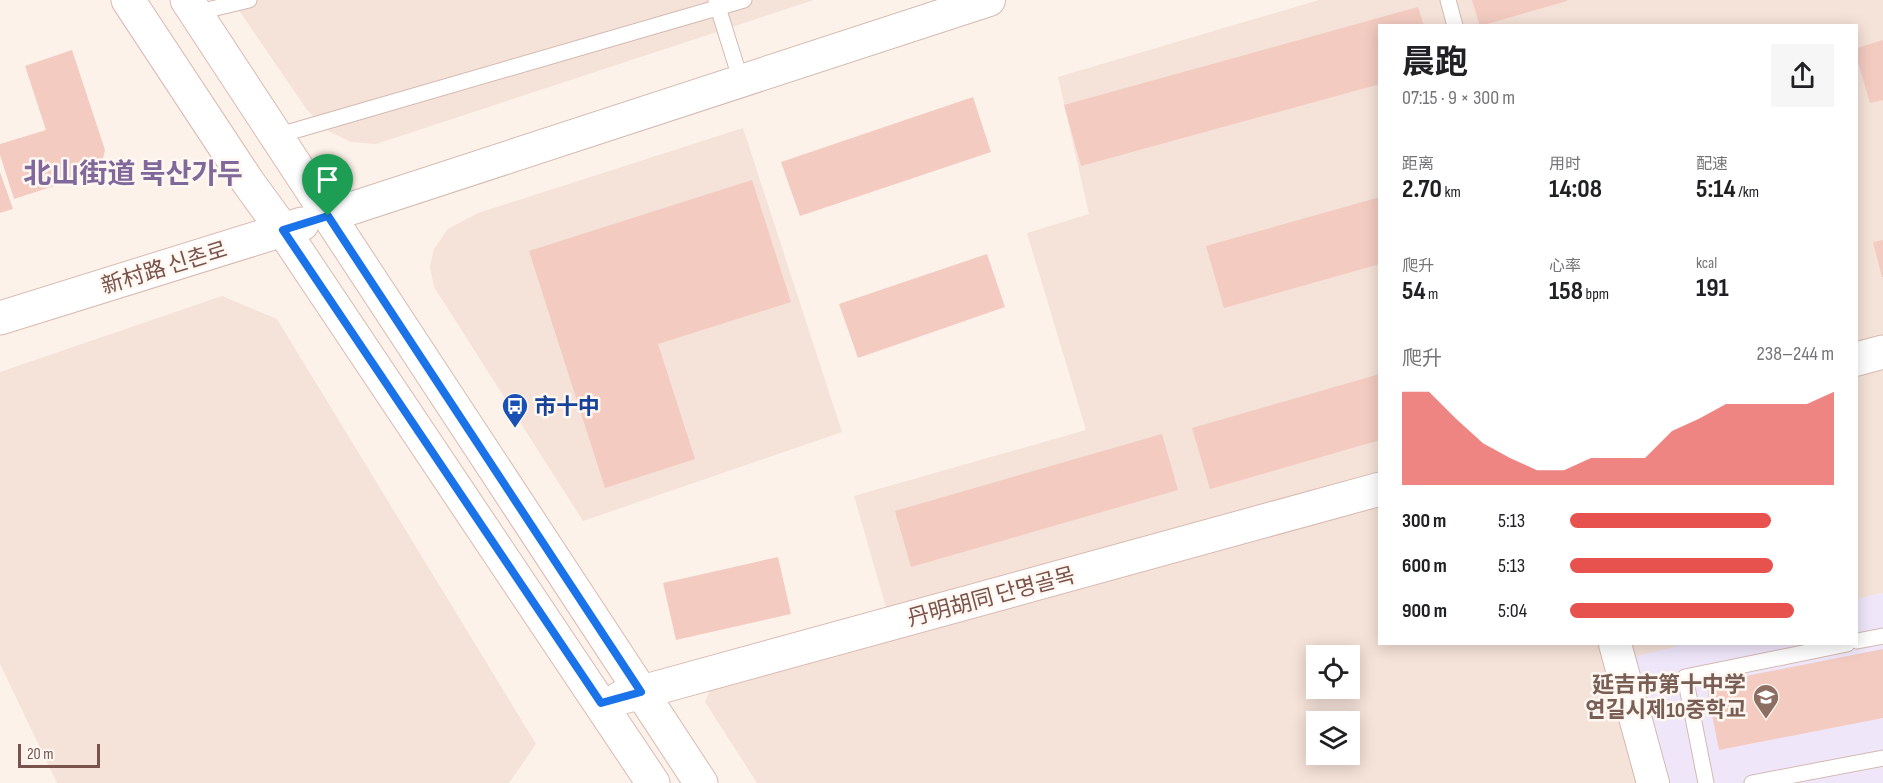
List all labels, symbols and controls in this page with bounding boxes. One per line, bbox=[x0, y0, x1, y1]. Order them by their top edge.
text: 晨跑 bbox=[1402, 43, 1468, 83]
button: share bbox=[1771, 44, 1834, 107]
text: 07:15 · 9 × 300 m bbox=[1402, 86, 1515, 110]
pin bbox=[302, 154, 353, 216]
text: 距离 bbox=[1402, 155, 1434, 174]
text: 用时 bbox=[1549, 155, 1581, 174]
text: 配速 bbox=[1696, 155, 1728, 174]
district label: 北山街道 북산가두 bbox=[23, 158, 243, 191]
icon: arrive bbox=[311, 163, 344, 196]
text: 2.70 bbox=[1402, 174, 1442, 205]
text: 14:08 bbox=[1549, 174, 1602, 205]
text: 5:14 bbox=[1696, 174, 1736, 205]
text: km bbox=[1442, 183, 1461, 202]
text: /km bbox=[1736, 183, 1759, 202]
street label: 新村路 신촌로 bbox=[98, 236, 231, 300]
text: kcal bbox=[1696, 254, 1717, 273]
text: 爬升 bbox=[1402, 257, 1434, 276]
text: 心率 bbox=[1549, 257, 1581, 276]
text: 191 bbox=[1696, 273, 1729, 304]
text: 54 bbox=[1402, 276, 1426, 307]
text: 158 bbox=[1549, 276, 1583, 307]
text: m bbox=[1426, 285, 1438, 304]
text: bpm bbox=[1583, 285, 1609, 304]
text: 238–244 m bbox=[1757, 342, 1834, 366]
text: 爬升 bbox=[1402, 347, 1442, 371]
bus stop icon: 市十中 bbox=[500, 391, 530, 429]
place label: 市十中 bbox=[534, 394, 600, 421]
text: 300 m bbox=[1402, 509, 1446, 533]
text: 5:13 bbox=[1498, 509, 1525, 533]
text: 600 m bbox=[1402, 554, 1447, 578]
text: 5:13 bbox=[1498, 554, 1525, 578]
street label: 丹明胡同 단명골목 bbox=[905, 562, 1078, 633]
text: 900 m bbox=[1402, 599, 1447, 623]
text: 5:04 bbox=[1498, 599, 1527, 623]
map controls bbox=[1306, 645, 1360, 765]
button: locate bbox=[1306, 645, 1360, 699]
place label: 延吉市第十中学 연길시제10중학교 bbox=[1585, 672, 1746, 724]
school or university icon: 延吉市第十中学 연길시제10중학교 bbox=[1751, 682, 1781, 720]
button: layers bbox=[1306, 711, 1360, 765]
scale bar bbox=[18, 741, 100, 768]
text: 20 m bbox=[27, 745, 54, 764]

